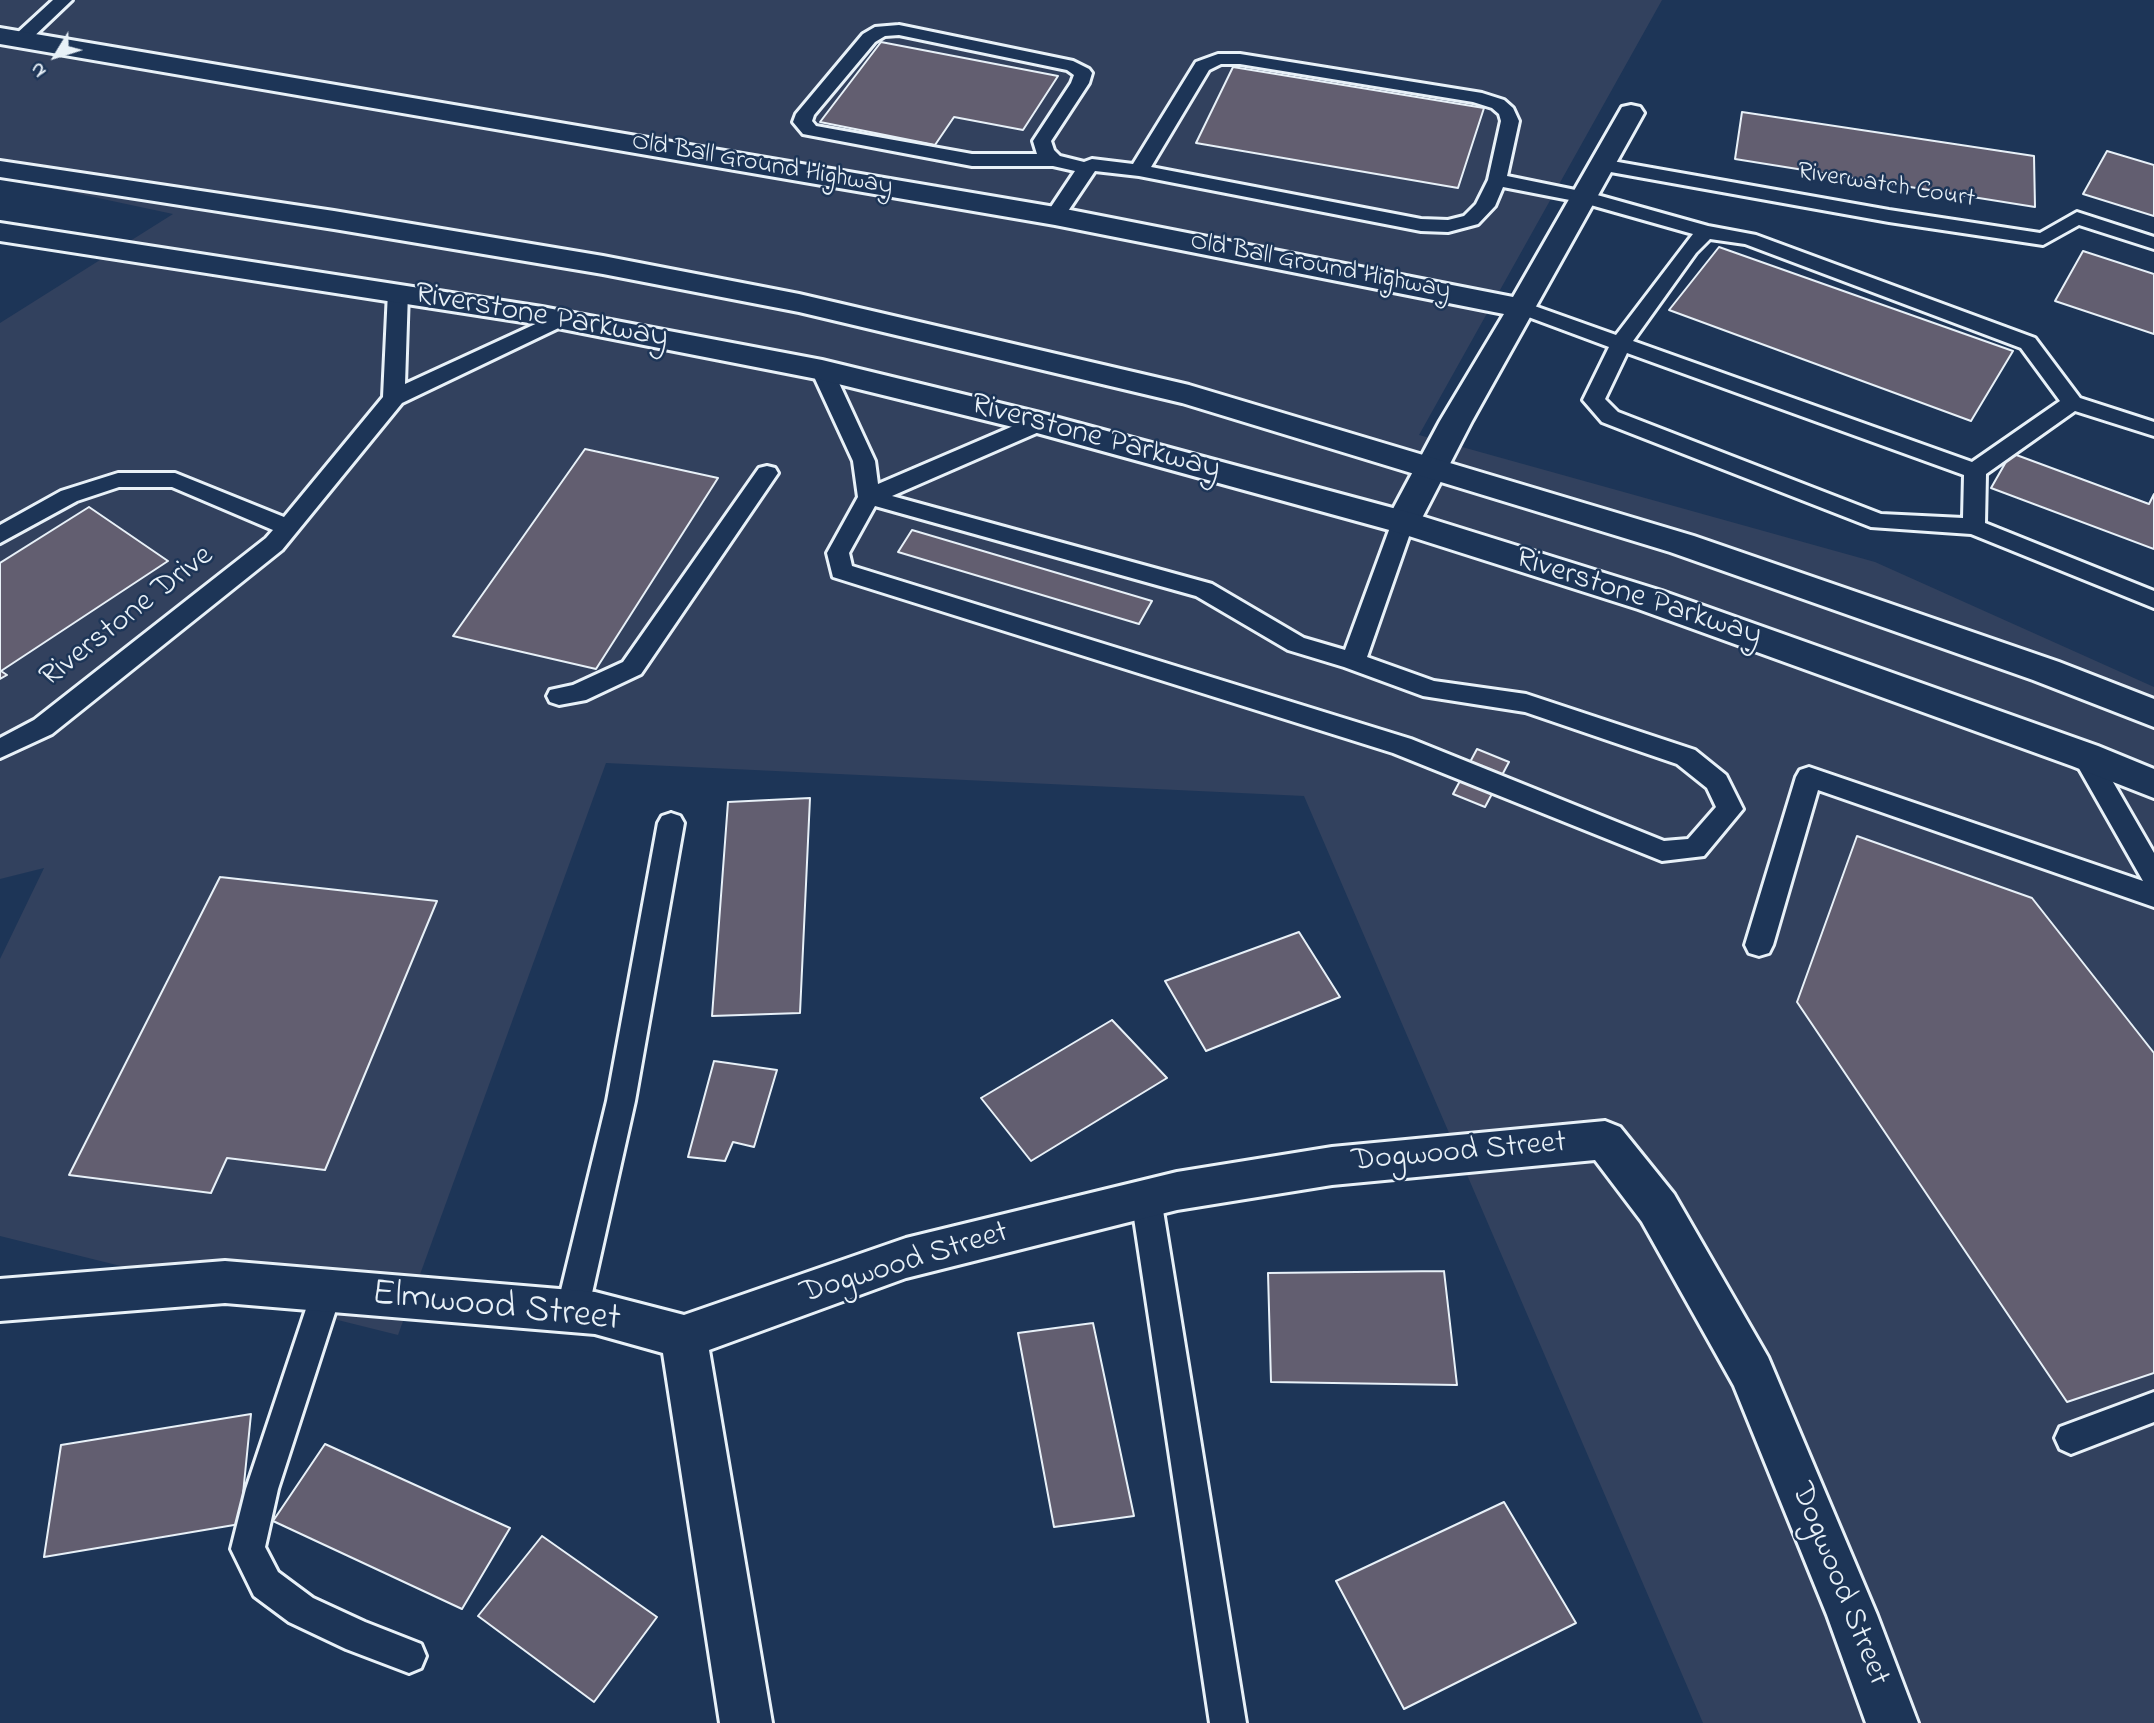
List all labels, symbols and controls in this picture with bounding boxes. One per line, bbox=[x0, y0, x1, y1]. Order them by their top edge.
north arrow bbox=[21, 21, 91, 91]
text: N bbox=[24, 56, 54, 83]
street label: Old Ball Ground Highway bbox=[629, 128, 895, 204]
street label: Riverwatch Court bbox=[1795, 158, 1977, 216]
street label: Old Ball Ground Highway bbox=[1187, 227, 1453, 309]
street label: Riverstone Parkway bbox=[411, 277, 671, 359]
street label: Riverstone Parkway bbox=[966, 387, 1224, 491]
street label: Riverstone Drive bbox=[34, 538, 222, 698]
street label: Riverstone Parkway bbox=[1510, 541, 1766, 657]
street label: Dogwood Street bbox=[1350, 1125, 1568, 1183]
street label: Dogwood Street bbox=[797, 1215, 1013, 1315]
street label: Elmwood Street bbox=[370, 1273, 622, 1345]
street label: Dogwood Street bbox=[1780, 1478, 1896, 1692]

